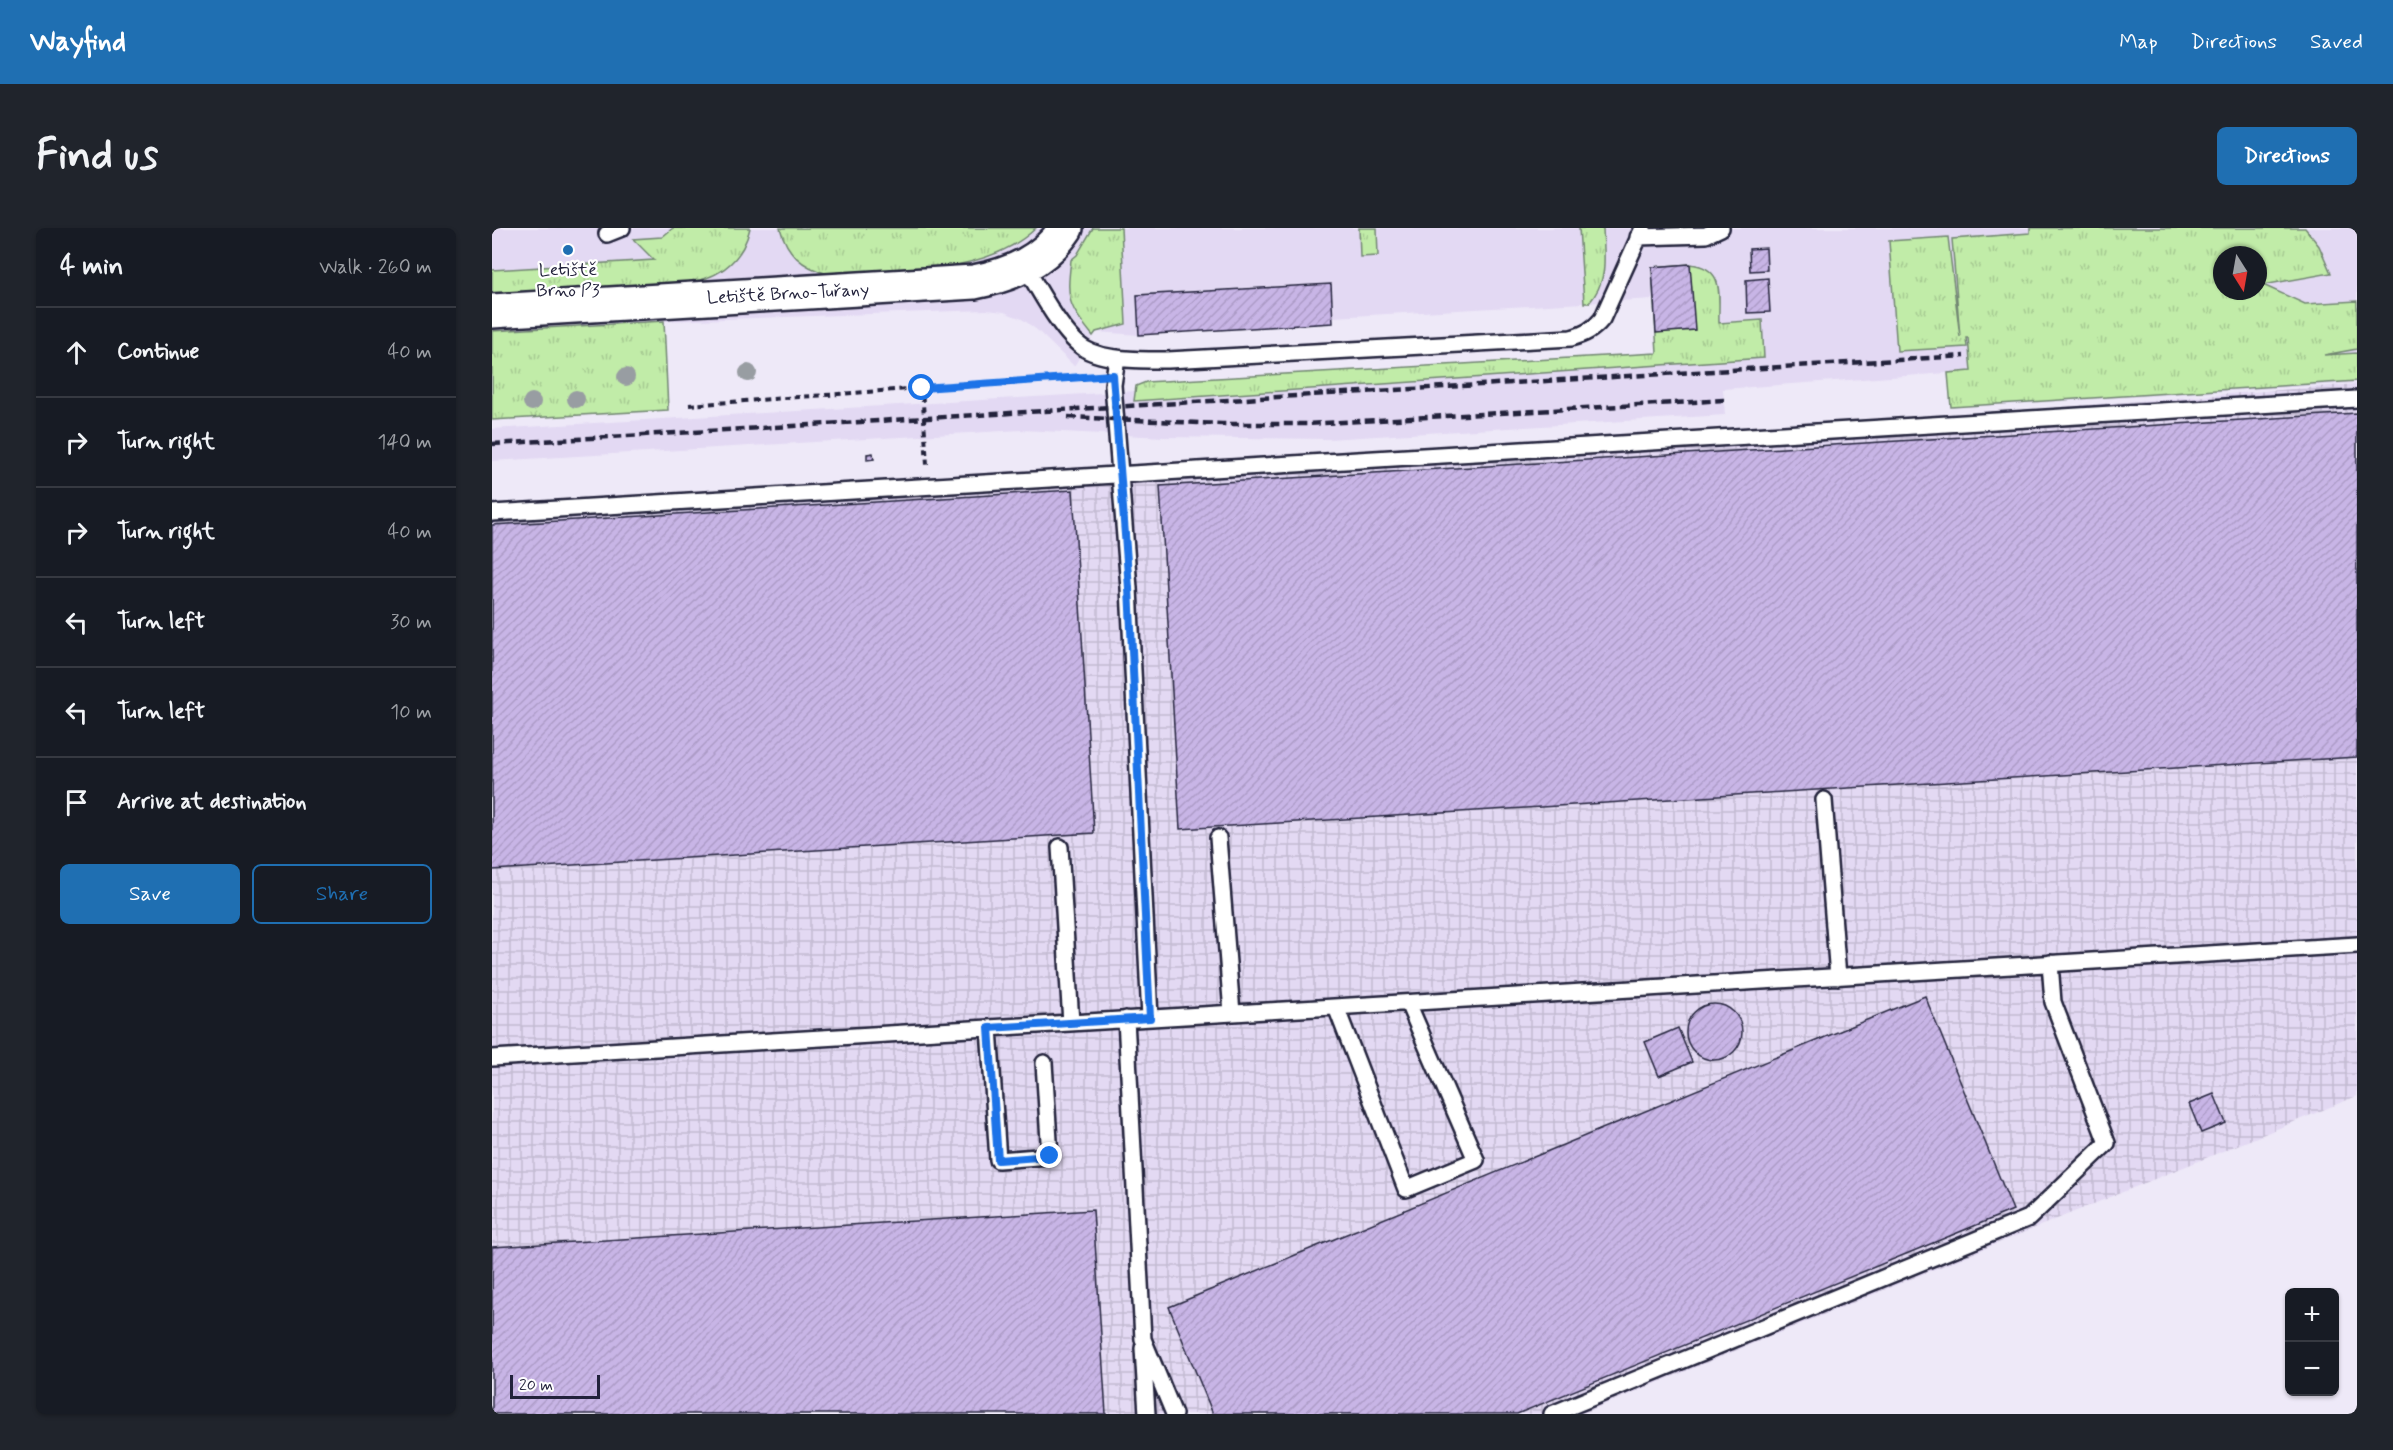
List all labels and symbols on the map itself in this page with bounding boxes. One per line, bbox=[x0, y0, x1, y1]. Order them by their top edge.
marker: Letiště Brno P3 bbox=[561, 243, 575, 257]
north arrow bbox=[2213, 246, 2267, 300]
place label: Letiště Brno P3 bbox=[536, 258, 600, 303]
street label: Letiště Brno-Tuřany bbox=[706, 278, 870, 310]
route start bbox=[908, 374, 934, 400]
route end bbox=[1036, 1142, 1062, 1168]
scale bar bbox=[510, 1372, 600, 1400]

